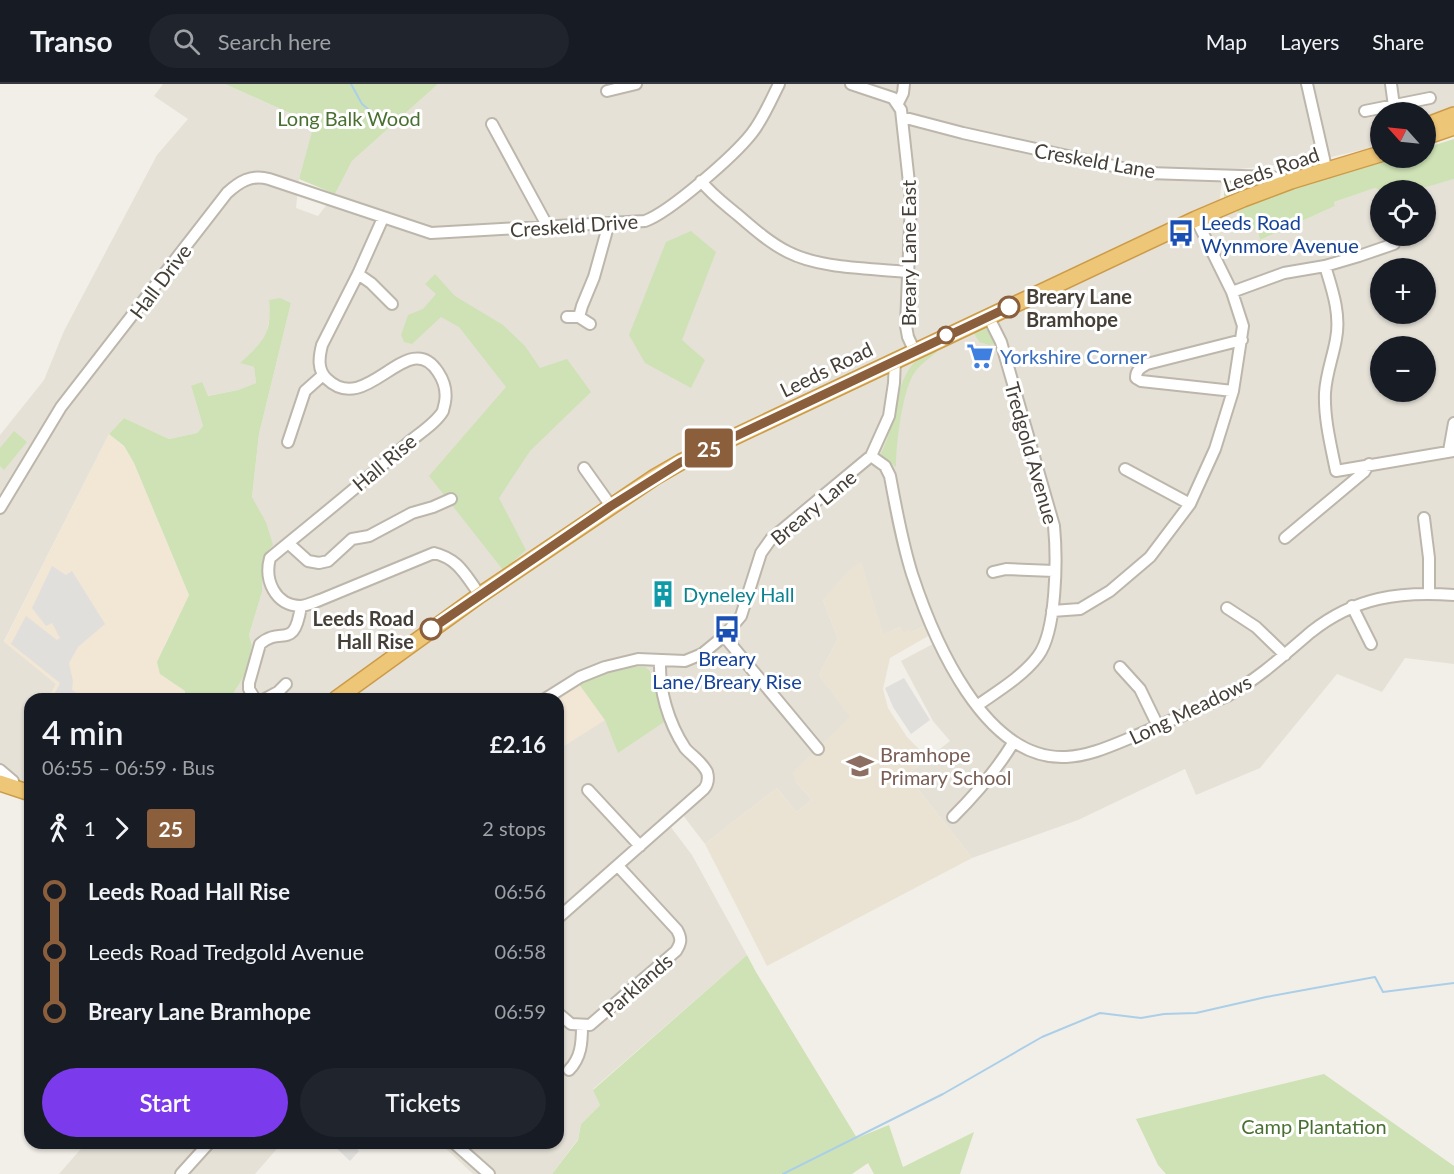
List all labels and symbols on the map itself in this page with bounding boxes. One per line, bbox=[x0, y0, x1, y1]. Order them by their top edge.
north arrow bbox=[1370, 102, 1436, 168]
park label: Long Balk Wood bbox=[277, 106, 421, 130]
street label: Creskeld Lane bbox=[1033, 138, 1157, 182]
street label: Leeds Road bbox=[1220, 141, 1322, 197]
street label: Breary Lane East bbox=[896, 180, 920, 326]
street label: Creskeld Drive bbox=[509, 209, 639, 241]
place label: Leeds Road Wynmore Avenue bbox=[1201, 210, 1359, 257]
bus stop icon: Leeds Road Wynmore Avenue bbox=[1166, 218, 1196, 248]
street label: Hall Drive bbox=[124, 239, 196, 323]
place label: Breary Lane Bramhope bbox=[1026, 284, 1132, 331]
marker: Breary Lane Bramhope bbox=[998, 296, 1020, 318]
unlabelled marker bbox=[937, 326, 955, 344]
street label: Leeds Road bbox=[776, 336, 876, 402]
supermarket icon: Yorkshire Corner bbox=[965, 341, 995, 371]
place label: Yorkshire Corner bbox=[1000, 344, 1148, 368]
street label: Tredgold Avenue bbox=[1000, 379, 1064, 527]
street label: Hall Rise bbox=[347, 428, 421, 496]
line badge: 25 bbox=[682, 428, 736, 468]
street label: Breary Lane bbox=[765, 464, 861, 550]
building icon: Dyneley Hall bbox=[648, 579, 678, 609]
place label: Dyneley Hall bbox=[683, 582, 795, 606]
place label: Leeds Road Hall Rise bbox=[313, 606, 414, 653]
bus stop icon: Breary Lane/Breary Rise bbox=[712, 614, 742, 644]
marker: Leeds Road Hall Rise bbox=[420, 618, 442, 640]
place label: Breary Lane/Breary Rise bbox=[652, 646, 802, 693]
street label: Long Meadows bbox=[1125, 669, 1255, 749]
place label: Bramhope Primary School bbox=[880, 742, 1011, 789]
school or university icon: Bramhope Primary School bbox=[845, 751, 875, 781]
street label: Parklands bbox=[597, 948, 677, 1022]
park label: Camp Plantation bbox=[1241, 1114, 1387, 1138]

